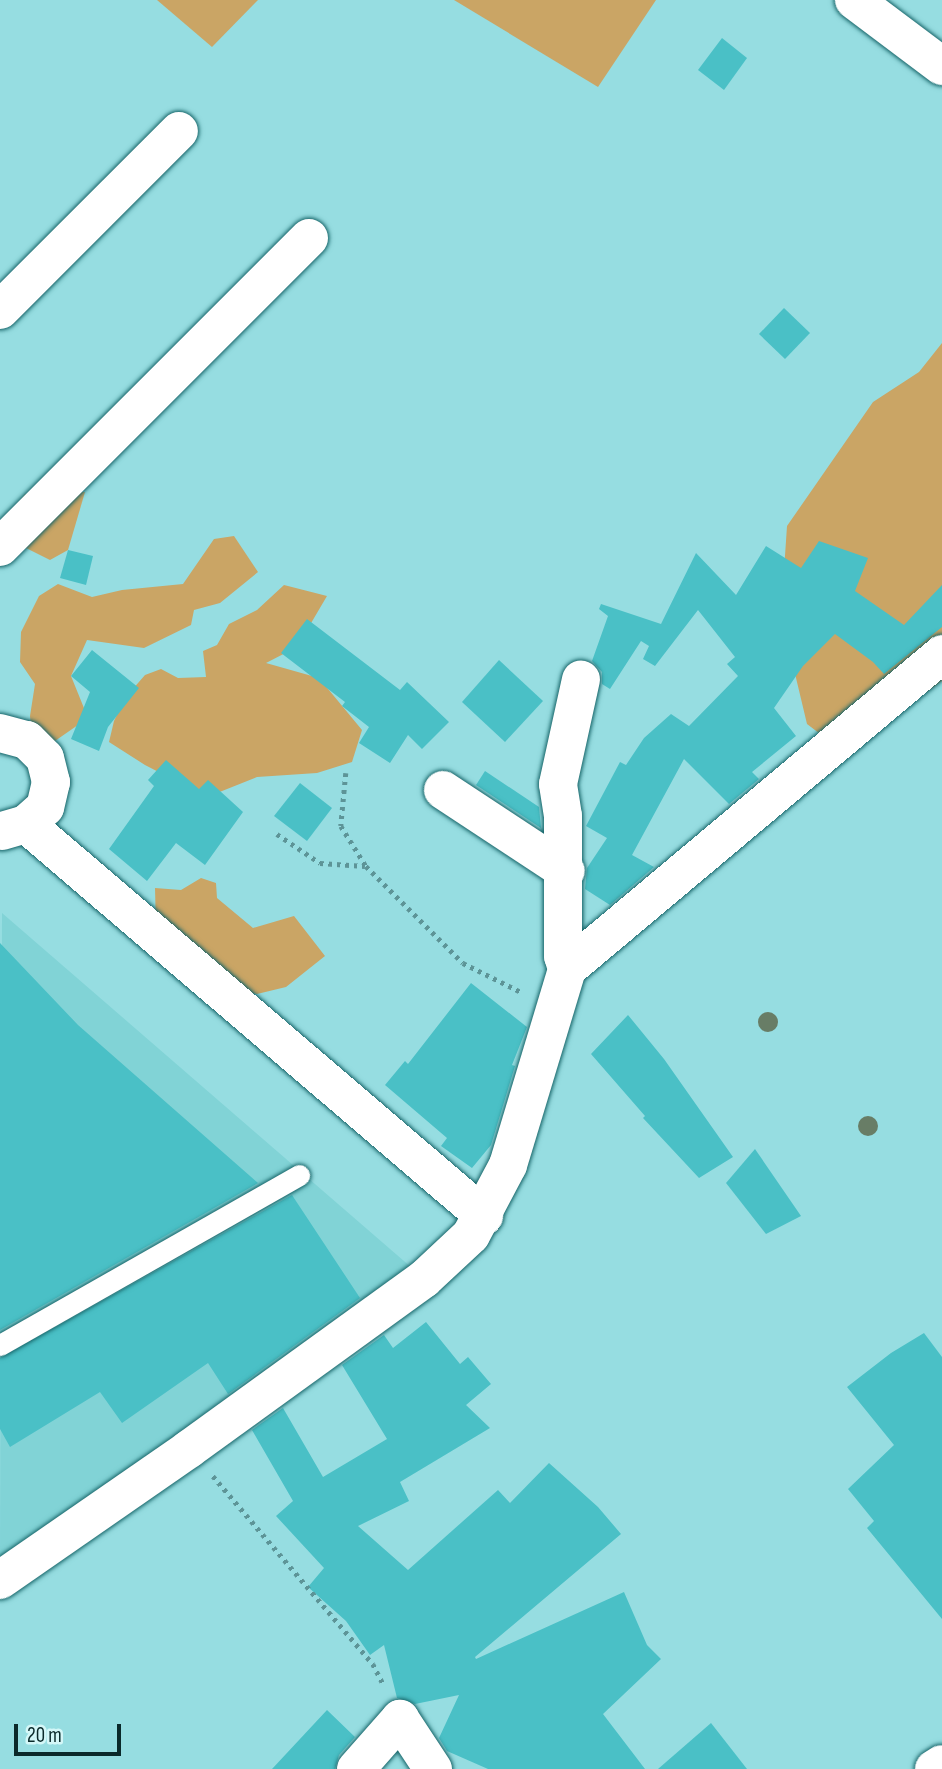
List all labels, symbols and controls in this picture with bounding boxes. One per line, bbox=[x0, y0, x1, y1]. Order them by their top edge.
scale bar bbox=[18, 1710, 124, 1754]
text: 20 m bbox=[27, 1723, 62, 1748]

